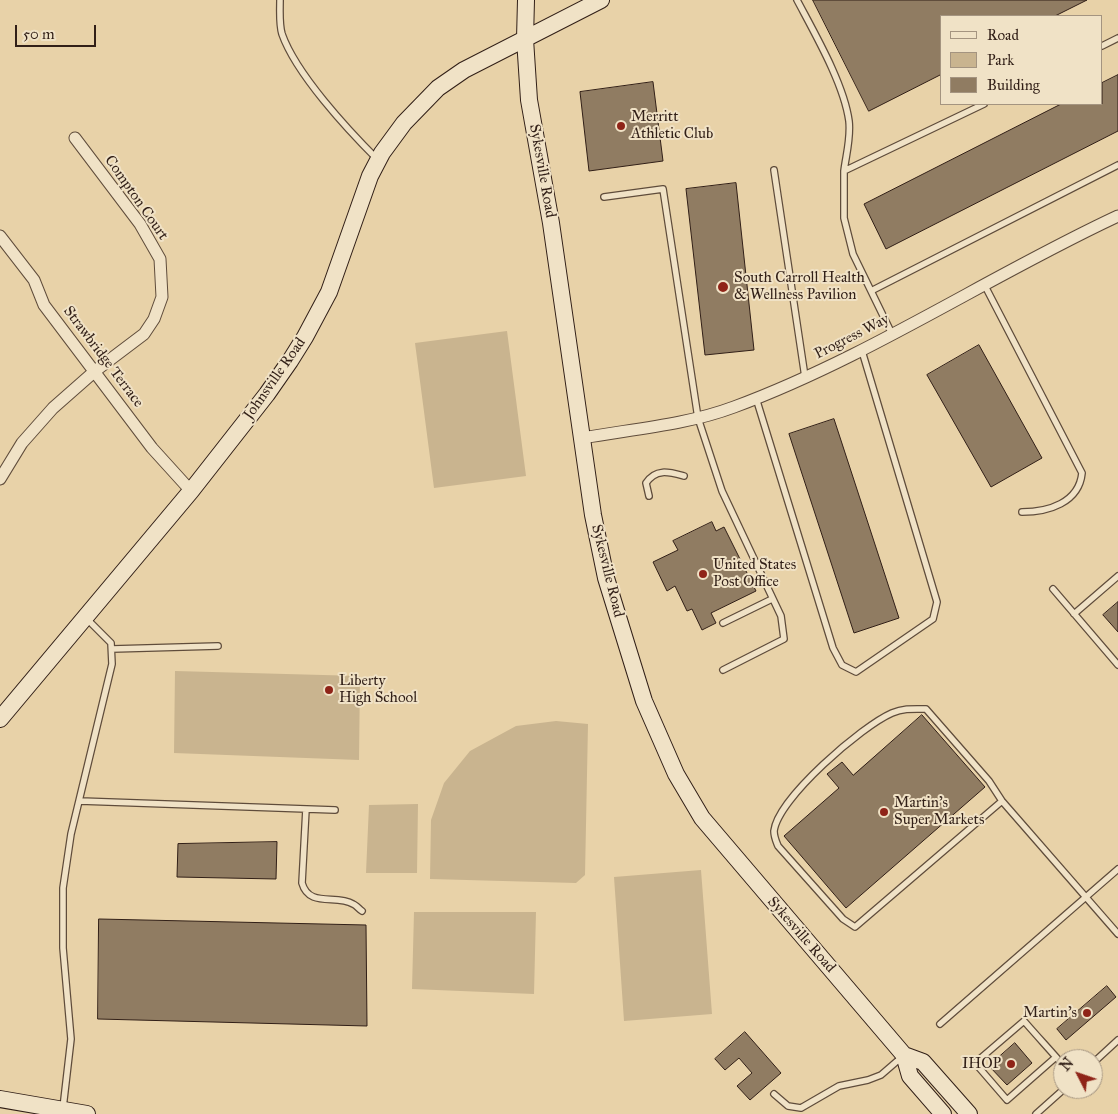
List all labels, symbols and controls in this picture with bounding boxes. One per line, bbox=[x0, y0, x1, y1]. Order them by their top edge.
scale bar bbox=[18, 15, 99, 47]
legend bbox=[940, 15, 1103, 105]
text: 50 m bbox=[23, 25, 55, 43]
text: Road bbox=[987, 26, 1019, 44]
text: Park bbox=[987, 51, 1014, 69]
text: Building bbox=[987, 76, 1040, 94]
place label: Merritt Athletic Club bbox=[631, 108, 713, 143]
marker: Merritt Athletic Club bbox=[615, 120, 627, 132]
street label: Sykesville Road bbox=[525, 123, 559, 219]
street label: Compton Court bbox=[100, 152, 172, 244]
place label: South Carroll Health & Wellness Pavilion bbox=[734, 269, 865, 304]
marker: South Carroll Health & Wellness Pavilion bbox=[716, 280, 730, 294]
street label: Strawbridge Terrace bbox=[59, 303, 147, 411]
street label: Progress Way bbox=[812, 311, 892, 363]
street label: Johnsville Road bbox=[240, 334, 310, 424]
street label: Sykesville Road bbox=[587, 523, 627, 619]
place label: United States Post Office bbox=[713, 556, 796, 591]
marker: United States Post Office bbox=[697, 568, 709, 580]
place label: Liberty High School bbox=[339, 672, 417, 707]
marker: Liberty High School bbox=[323, 684, 335, 696]
place label: Martin's Super Markets bbox=[894, 794, 984, 829]
marker: Martin's Super Markets bbox=[878, 806, 890, 818]
street label: Sykesville Road bbox=[763, 893, 839, 977]
place label: Martin's bbox=[1023, 1004, 1077, 1022]
marker: Martin's bbox=[1081, 1007, 1093, 1019]
north arrow bbox=[1053, 1049, 1103, 1099]
text: N bbox=[1057, 1054, 1077, 1075]
place label: IHOP bbox=[962, 1055, 1001, 1073]
marker: IHOP bbox=[1005, 1058, 1017, 1070]

